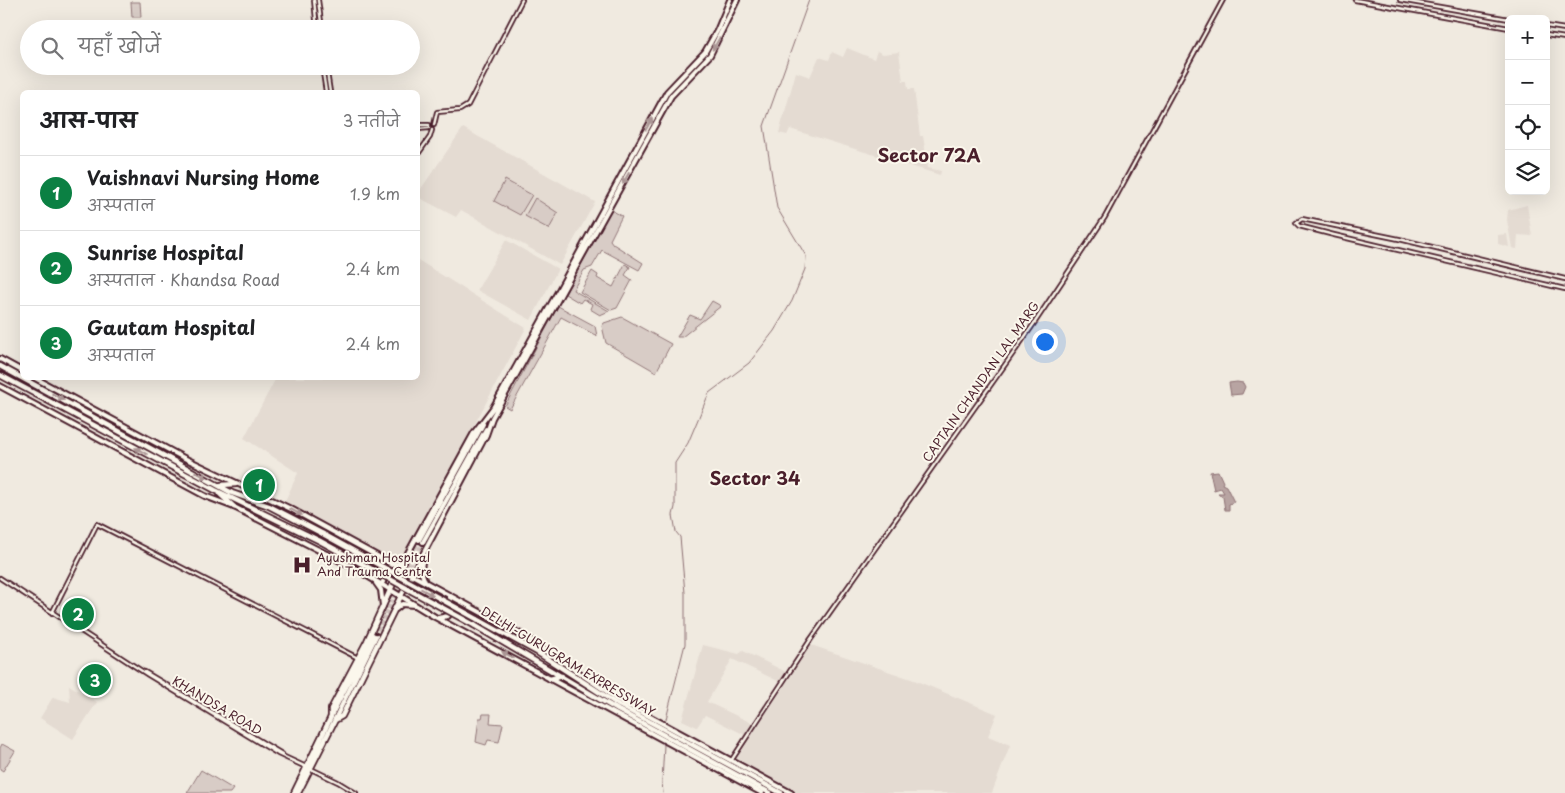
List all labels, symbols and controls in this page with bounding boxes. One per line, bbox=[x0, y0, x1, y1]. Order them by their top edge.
map controls bbox=[1505, 15, 1550, 195]
button: + bbox=[1505, 15, 1550, 60]
search box bbox=[20, 20, 420, 75]
text: यहाँ खोजें bbox=[78, 31, 161, 59]
icon: search bbox=[38, 34, 66, 62]
one-way arrow bbox=[712, 37, 721, 51]
button: − bbox=[1505, 60, 1550, 105]
text: आस-पास bbox=[40, 103, 137, 135]
button: locate bbox=[1505, 105, 1550, 150]
text: 3 नतीजे bbox=[343, 108, 400, 132]
one-way arrow bbox=[645, 117, 653, 132]
district label: Sector 72A bbox=[877, 141, 981, 168]
button: layers bbox=[1505, 150, 1550, 195]
text: Vaishnavi Nursing Home bbox=[87, 163, 320, 191]
one-way arrow bbox=[622, 170, 630, 185]
text: 1 bbox=[52, 181, 60, 205]
text: 1.9 km bbox=[350, 181, 400, 205]
text: अस्पताल bbox=[87, 192, 155, 216]
text: Sunrise Hospital bbox=[87, 238, 244, 266]
text: 2 bbox=[50, 256, 62, 280]
text: 2.4 km bbox=[346, 256, 400, 280]
text: अस्पताल · Khandsa Road bbox=[87, 267, 280, 291]
street label: CAPTAIN CHANDAN LAL MARG bbox=[918, 297, 1043, 465]
text: Gautam Hospital bbox=[87, 313, 255, 341]
your location bbox=[1032, 329, 1058, 355]
text: 3 bbox=[51, 331, 61, 355]
text: 2.4 km bbox=[346, 331, 400, 355]
text: अस्पताल bbox=[87, 342, 155, 366]
one-way arrow bbox=[51, 393, 65, 402]
one-way arrow bbox=[134, 447, 149, 455]
district label: Sector 34 bbox=[710, 464, 800, 491]
pin: 1 bbox=[243, 466, 275, 504]
one-way arrow bbox=[194, 471, 207, 480]
one-way arrow bbox=[288, 508, 303, 516]
place label: Ayushman Hospital And Trauma Centre bbox=[317, 548, 432, 580]
hospital icon: Ayushman Hospital And Trauma Centre bbox=[291, 554, 313, 576]
one-way arrow bbox=[419, 588, 434, 596]
pin: 2 bbox=[62, 595, 94, 633]
street label: DELHI-GURUGRAM EXPRESSWAY bbox=[478, 602, 659, 721]
one-way arrow bbox=[501, 651, 515, 659]
pin: 3 bbox=[79, 661, 111, 699]
street label: KHANDSA ROAD bbox=[169, 671, 266, 739]

